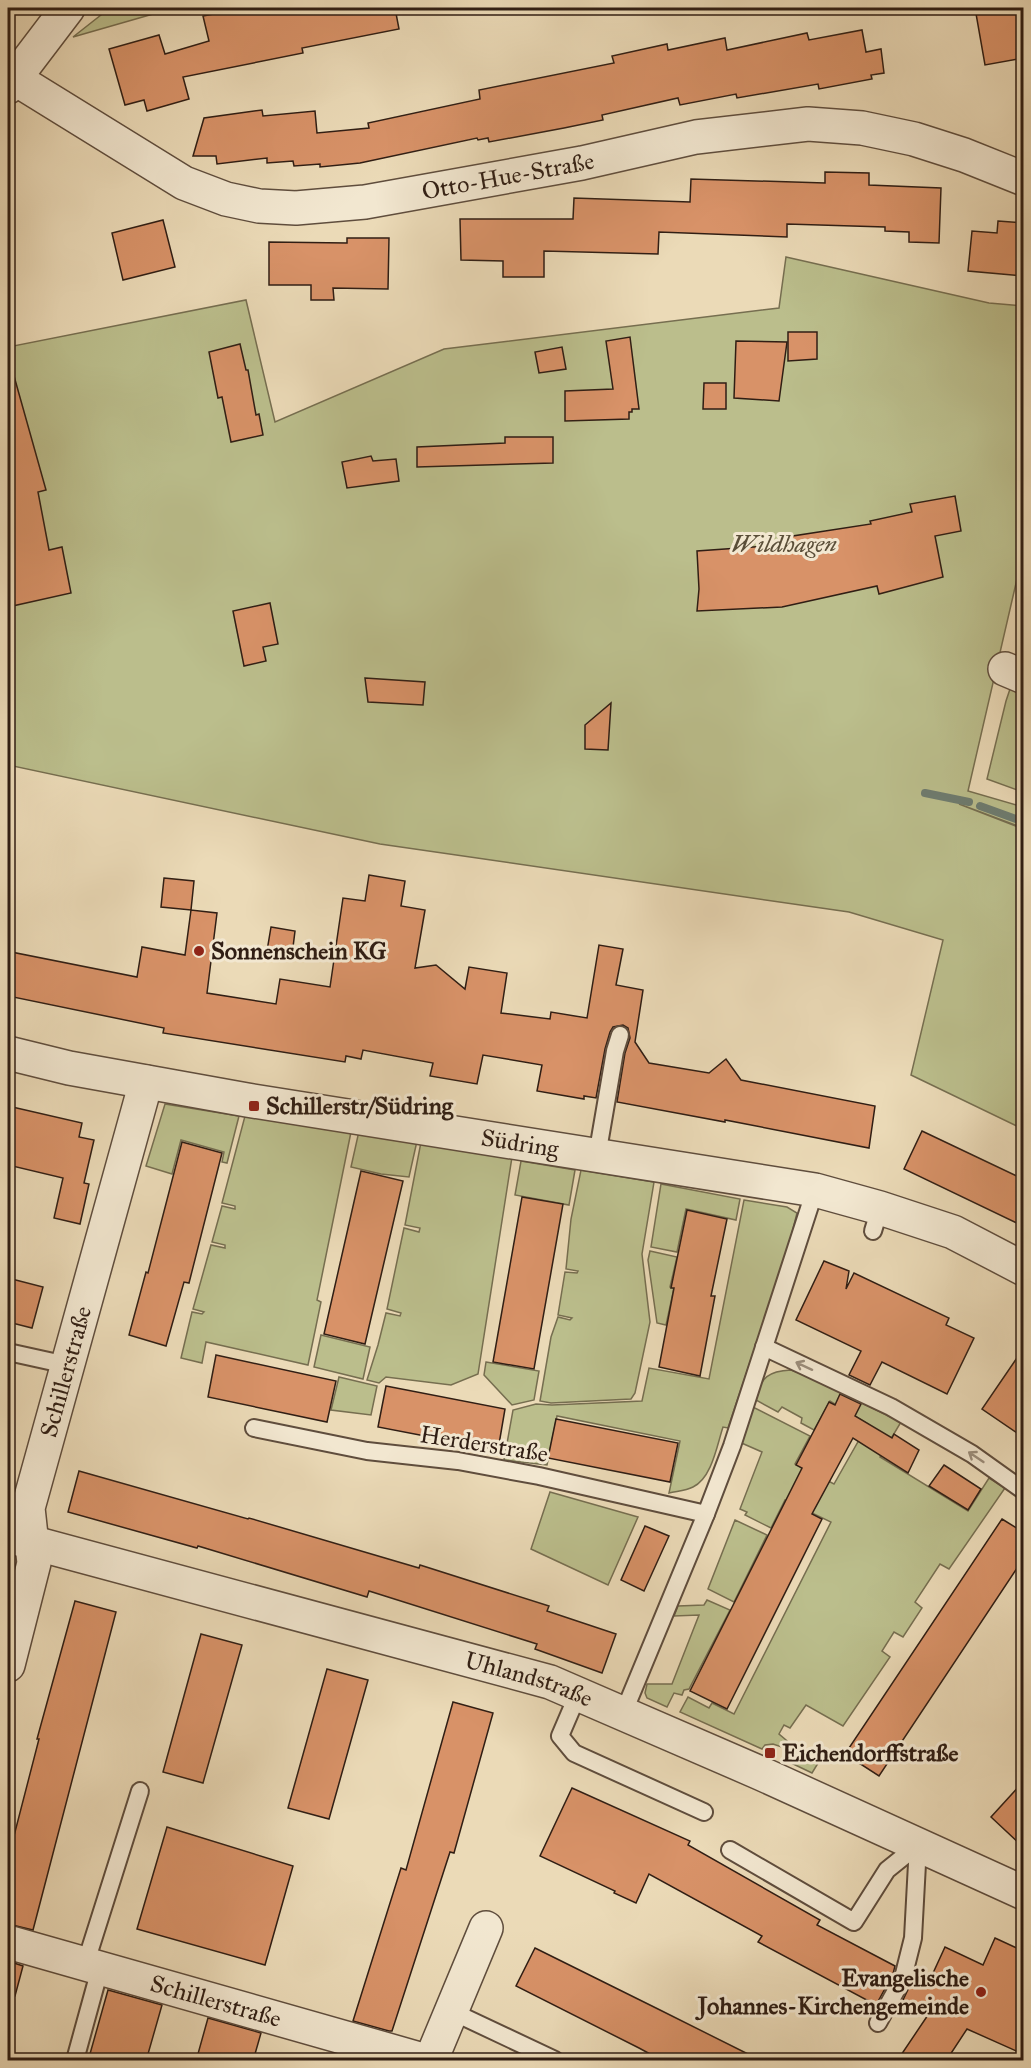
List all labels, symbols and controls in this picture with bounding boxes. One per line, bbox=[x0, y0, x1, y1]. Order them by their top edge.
street label: Otto-Hue-Straße bbox=[419, 146, 597, 207]
park label: Wildhagen bbox=[731, 529, 837, 559]
place label: Sonnenschein KG bbox=[211, 936, 387, 966]
marker: Sonnenschein KG bbox=[192, 944, 206, 958]
place label: Schillerstr/Südring bbox=[266, 1091, 454, 1121]
marker: Schillerstr/Südring bbox=[247, 1099, 261, 1113]
street label: Südring bbox=[479, 1122, 562, 1164]
street label: Schillerstraße bbox=[33, 1303, 98, 1441]
one-way arrow bbox=[795, 1360, 813, 1371]
street label: Herderstraße bbox=[418, 1419, 550, 1469]
one-way arrow bbox=[968, 1451, 984, 1463]
street label: Uhlandstraße bbox=[461, 1645, 597, 1714]
place label: Eichendorffstraße bbox=[782, 1738, 958, 1768]
marker: Eichendorffstraße bbox=[763, 1746, 777, 1760]
place label: Evangelische Johannes-Kirchengemeinde bbox=[695, 1963, 969, 2021]
street label: Schillerstraße bbox=[147, 1968, 285, 2034]
marker: Evangelische Johannes-Kirchengemeinde bbox=[974, 1985, 988, 1999]

